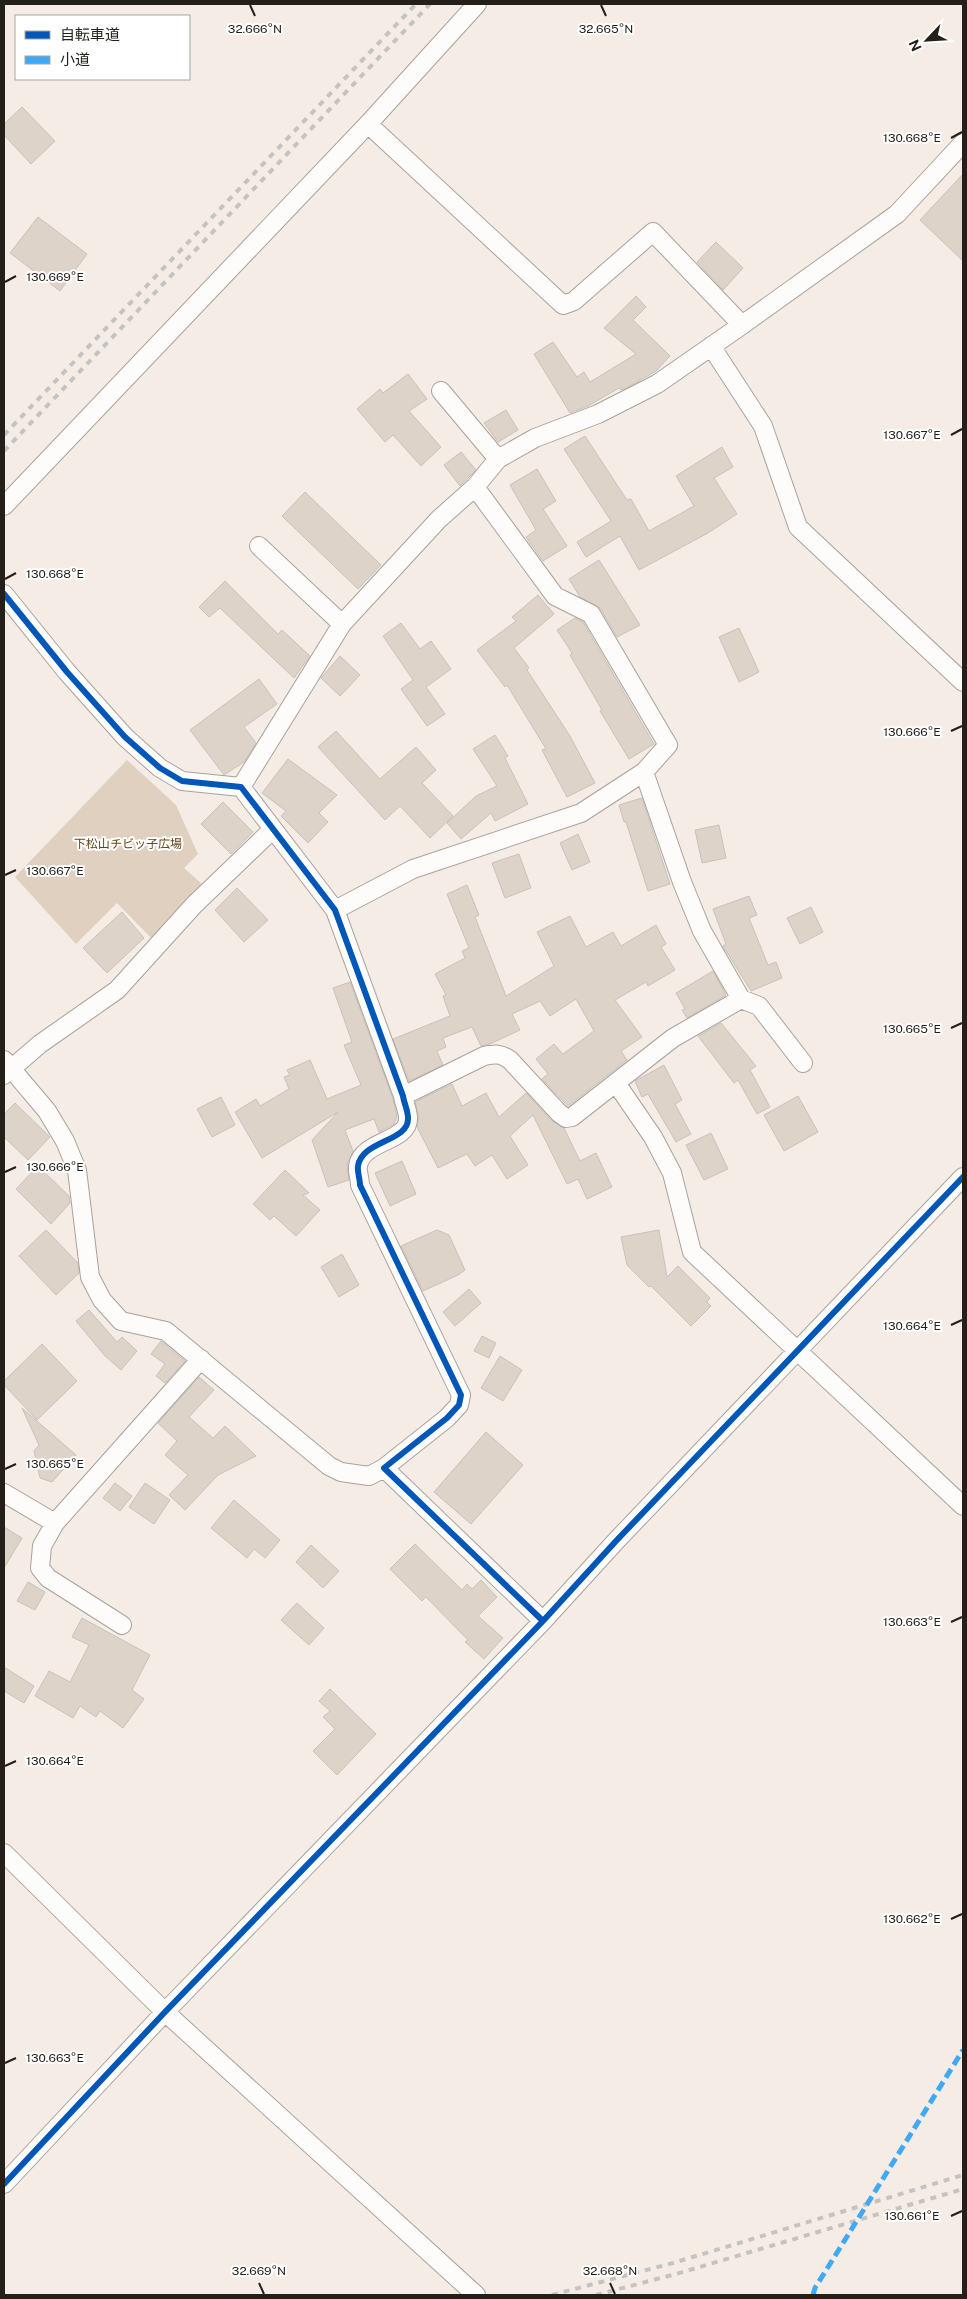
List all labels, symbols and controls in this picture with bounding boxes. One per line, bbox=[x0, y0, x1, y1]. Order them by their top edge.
legend bbox=[15, 15, 190, 80]
north arrow bbox=[902, 15, 952, 65]
text: 32.666°N bbox=[228, 22, 282, 36]
text: 32.665°N bbox=[579, 22, 633, 36]
text: 自転車道 bbox=[60, 26, 120, 43]
text: N bbox=[906, 37, 925, 54]
text: 小道 bbox=[60, 51, 90, 68]
text: 130.668°E bbox=[883, 131, 941, 145]
text: 130.669°E bbox=[26, 270, 84, 284]
text: 130.667°E bbox=[883, 428, 941, 442]
text: 130.668°E bbox=[26, 567, 84, 581]
text: 130.666°E bbox=[883, 725, 941, 739]
park label: 下松山チビッ子広場 bbox=[74, 837, 182, 851]
text: 130.667°E bbox=[26, 864, 84, 878]
text: 130.665°E bbox=[883, 1022, 941, 1036]
text: 130.666°E bbox=[26, 1160, 84, 1174]
text: 130.664°E bbox=[883, 1319, 941, 1333]
text: 130.665°E bbox=[26, 1457, 84, 1471]
text: 130.663°E bbox=[883, 1615, 941, 1629]
text: 130.664°E bbox=[26, 1754, 84, 1768]
text: 130.662°E bbox=[883, 1912, 941, 1926]
text: 130.663°E bbox=[26, 2051, 84, 2065]
text: 130.661°E bbox=[884, 2209, 940, 2223]
text: 32.669°N bbox=[232, 2264, 286, 2278]
text: 32.668°N bbox=[583, 2264, 637, 2278]

